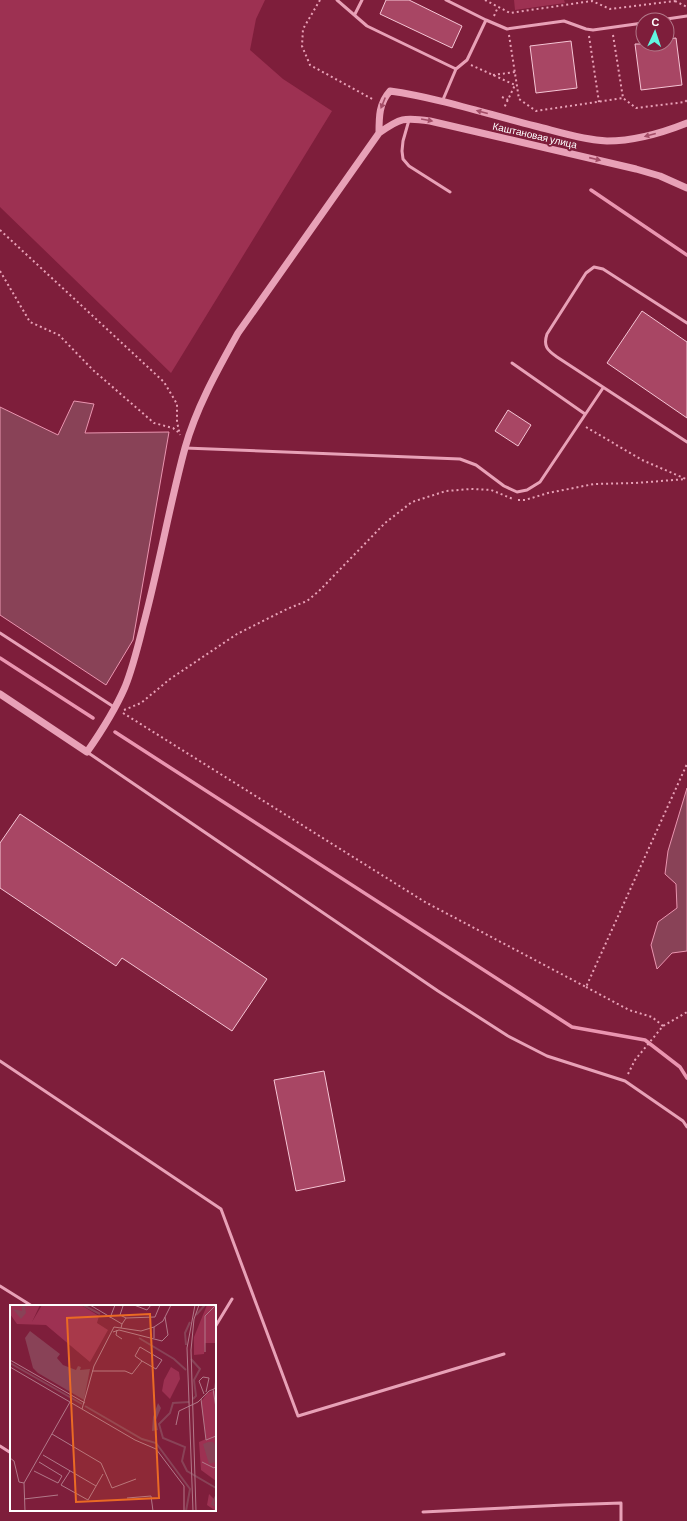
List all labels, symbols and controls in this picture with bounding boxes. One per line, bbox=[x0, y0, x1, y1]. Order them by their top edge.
north arrow bbox=[635, 12, 675, 52]
text: С bbox=[651, 15, 660, 28]
one-way arrow bbox=[379, 98, 385, 110]
one-way arrow bbox=[476, 109, 488, 115]
one-way arrow bbox=[421, 118, 433, 124]
street label: Каштановая улица bbox=[492, 119, 579, 151]
one-way arrow bbox=[644, 132, 656, 138]
one-way arrow bbox=[589, 157, 601, 163]
inset map bbox=[10, 1305, 216, 1511]

